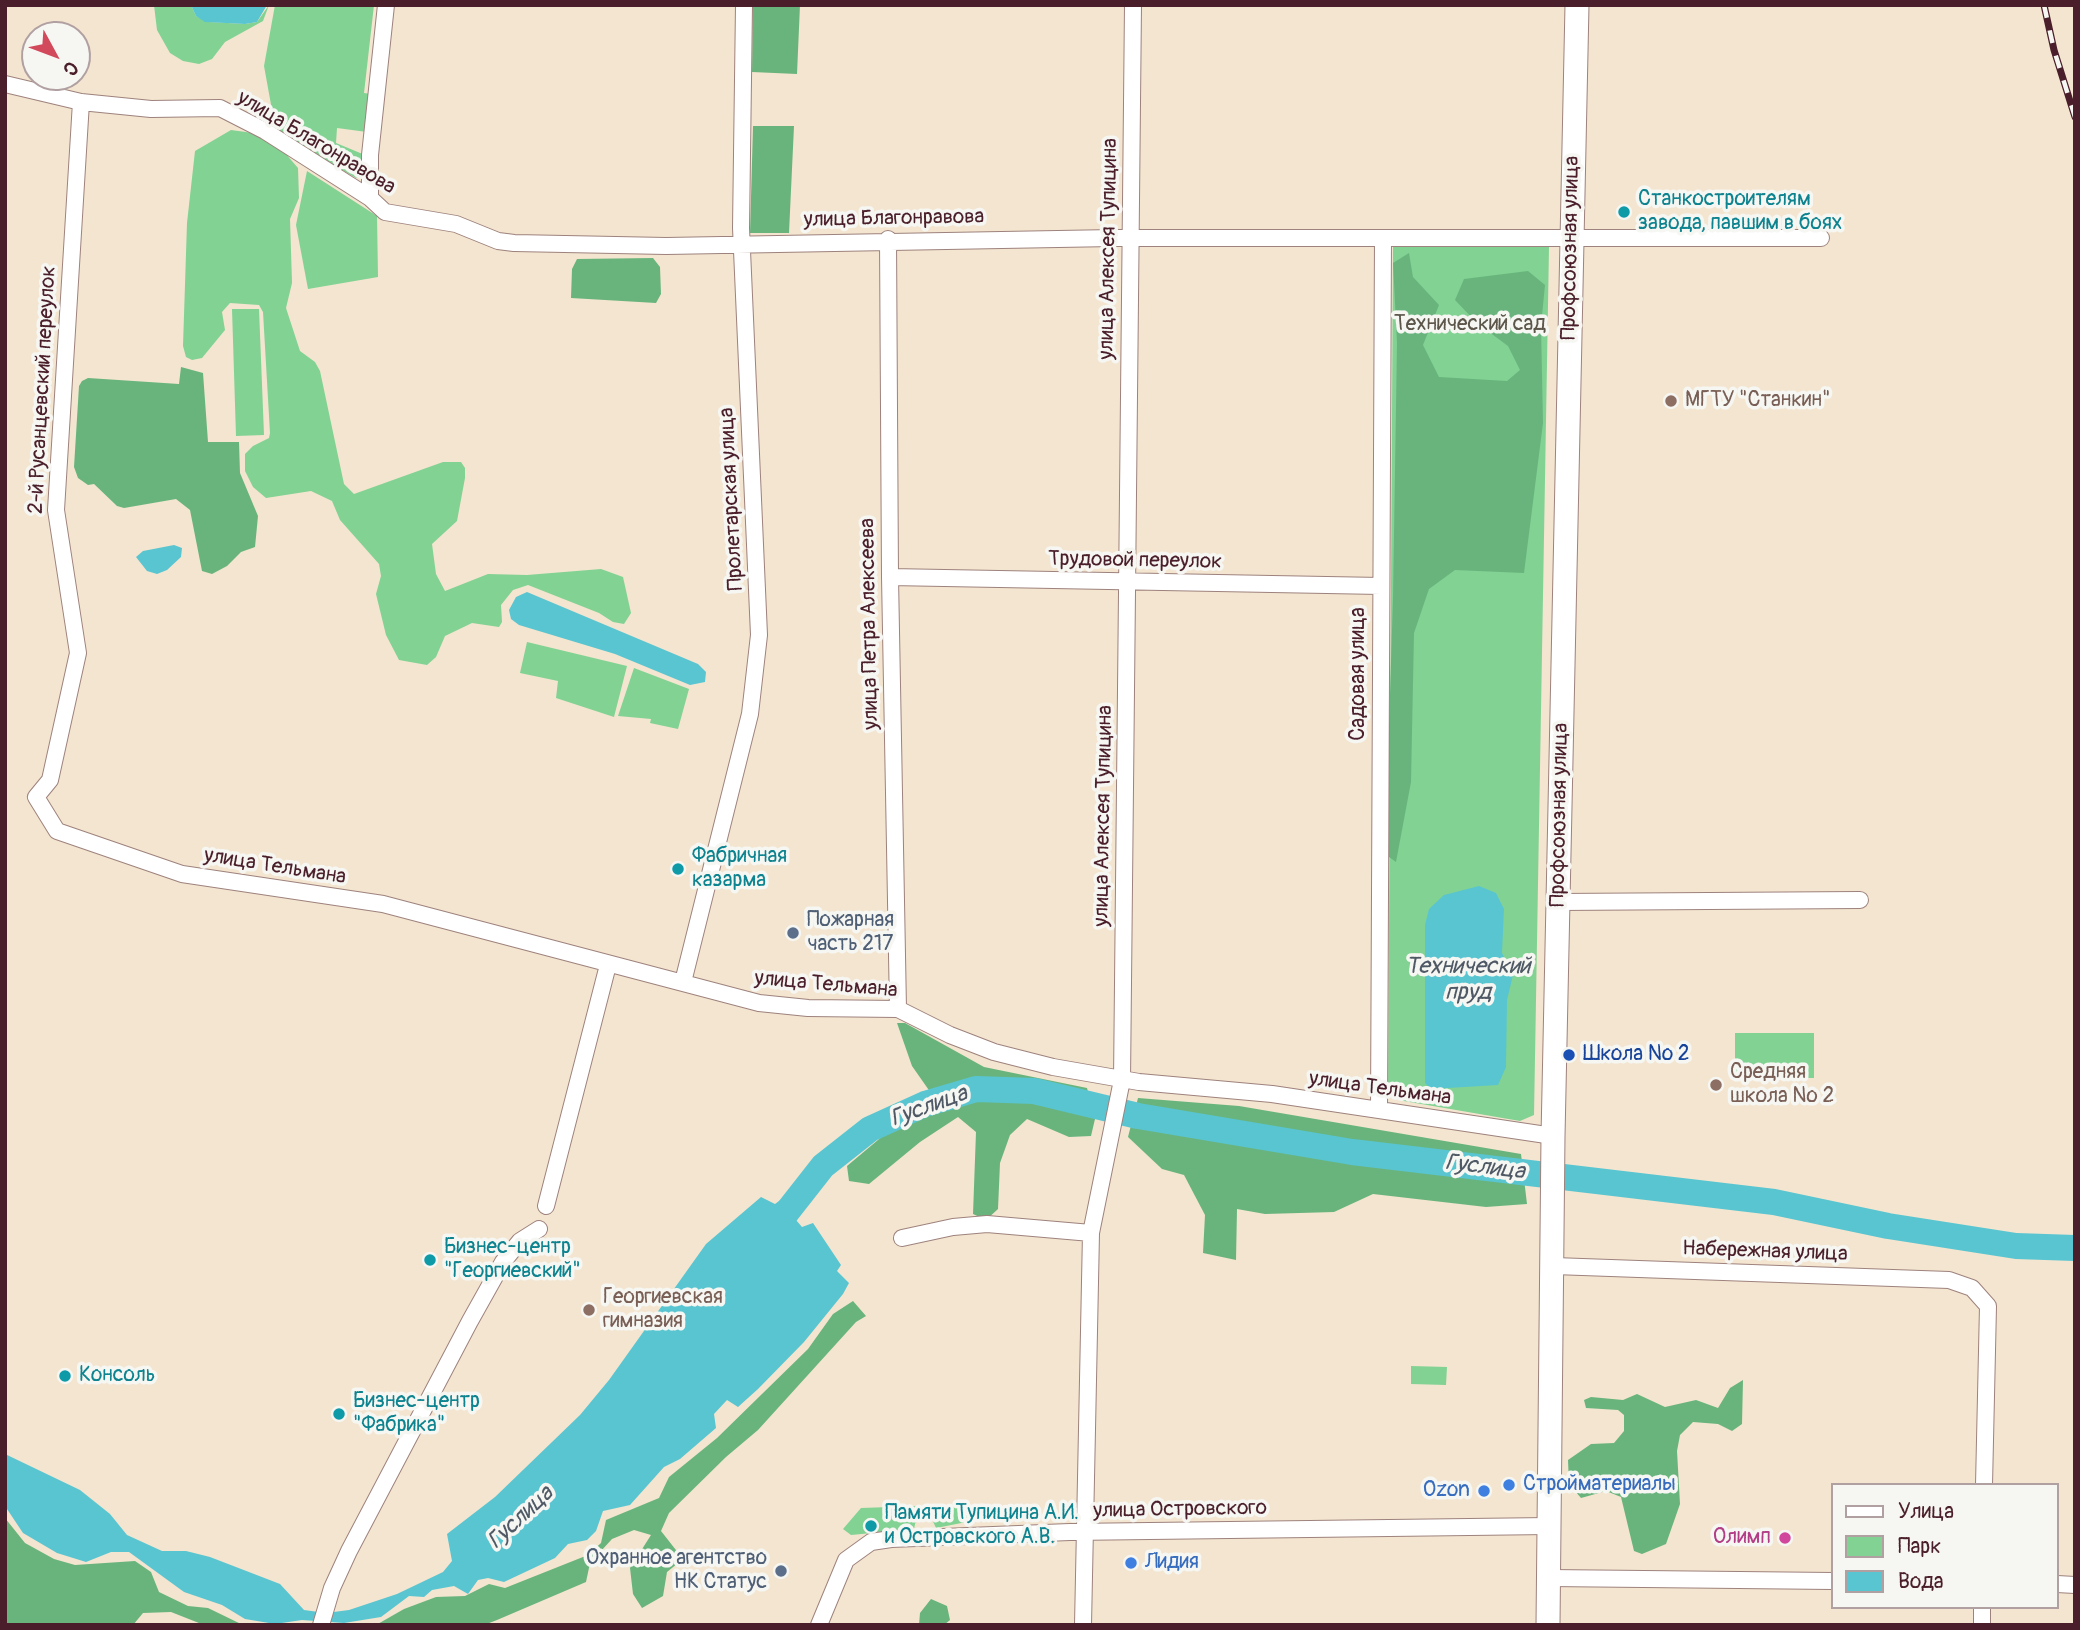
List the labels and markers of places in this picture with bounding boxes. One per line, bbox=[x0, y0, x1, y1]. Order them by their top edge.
place label: Станкостроителям завода, павшим в боях bbox=[1638, 187, 1842, 237]
marker: Станкостроителям завода, павшим в боях bbox=[1616, 204, 1632, 220]
place label: МГТУ "Станкин" bbox=[1685, 388, 1830, 414]
marker: МГТУ "Станкин" bbox=[1663, 393, 1679, 409]
place label: Фабричная казарма bbox=[692, 844, 787, 894]
marker: Фабричная казарма bbox=[670, 861, 686, 877]
place label: Пожарная часть 217 bbox=[807, 908, 894, 958]
marker: Пожарная часть 217 bbox=[785, 925, 801, 941]
place label: Школа № 2 bbox=[1583, 1042, 1689, 1068]
marker: Школа № 2 bbox=[1561, 1047, 1577, 1063]
place label: Средняя школа № 2 bbox=[1730, 1060, 1834, 1110]
marker: Средняя школа № 2 bbox=[1708, 1077, 1724, 1093]
place label: Бизнес-центр "Георгиевский" bbox=[444, 1235, 581, 1285]
marker: Бизнес-центр "Георгиевский" bbox=[422, 1252, 438, 1268]
place label: Георгиевская гимназия bbox=[603, 1285, 723, 1335]
marker: Георгиевская гимназия bbox=[581, 1302, 597, 1318]
place label: Консоль bbox=[79, 1363, 155, 1389]
marker: Консоль bbox=[57, 1368, 73, 1384]
place label: Бизнес-центр "Фабрика" bbox=[353, 1389, 480, 1439]
marker: Бизнес-центр "Фабрика" bbox=[331, 1406, 347, 1422]
place label: Стройматериалы bbox=[1523, 1472, 1676, 1498]
marker: Стройматериалы bbox=[1501, 1477, 1517, 1493]
place label: Ozon bbox=[1423, 1478, 1470, 1504]
marker: Ozon bbox=[1476, 1483, 1492, 1499]
place label: Памяти Тупицина А.И. и Островского А.В. bbox=[885, 1501, 1079, 1551]
marker: Памяти Тупицина А.И. и Островского А.В. bbox=[863, 1518, 879, 1534]
place label: Олимп bbox=[1713, 1525, 1771, 1551]
marker: Олимп bbox=[1777, 1530, 1793, 1546]
place label: Охранное агентство НК Статус bbox=[586, 1546, 767, 1596]
place label: Лидия bbox=[1145, 1550, 1199, 1576]
marker: Лидия bbox=[1123, 1555, 1139, 1571]
marker: Охранное агентство НК Статус bbox=[773, 1563, 789, 1579]

